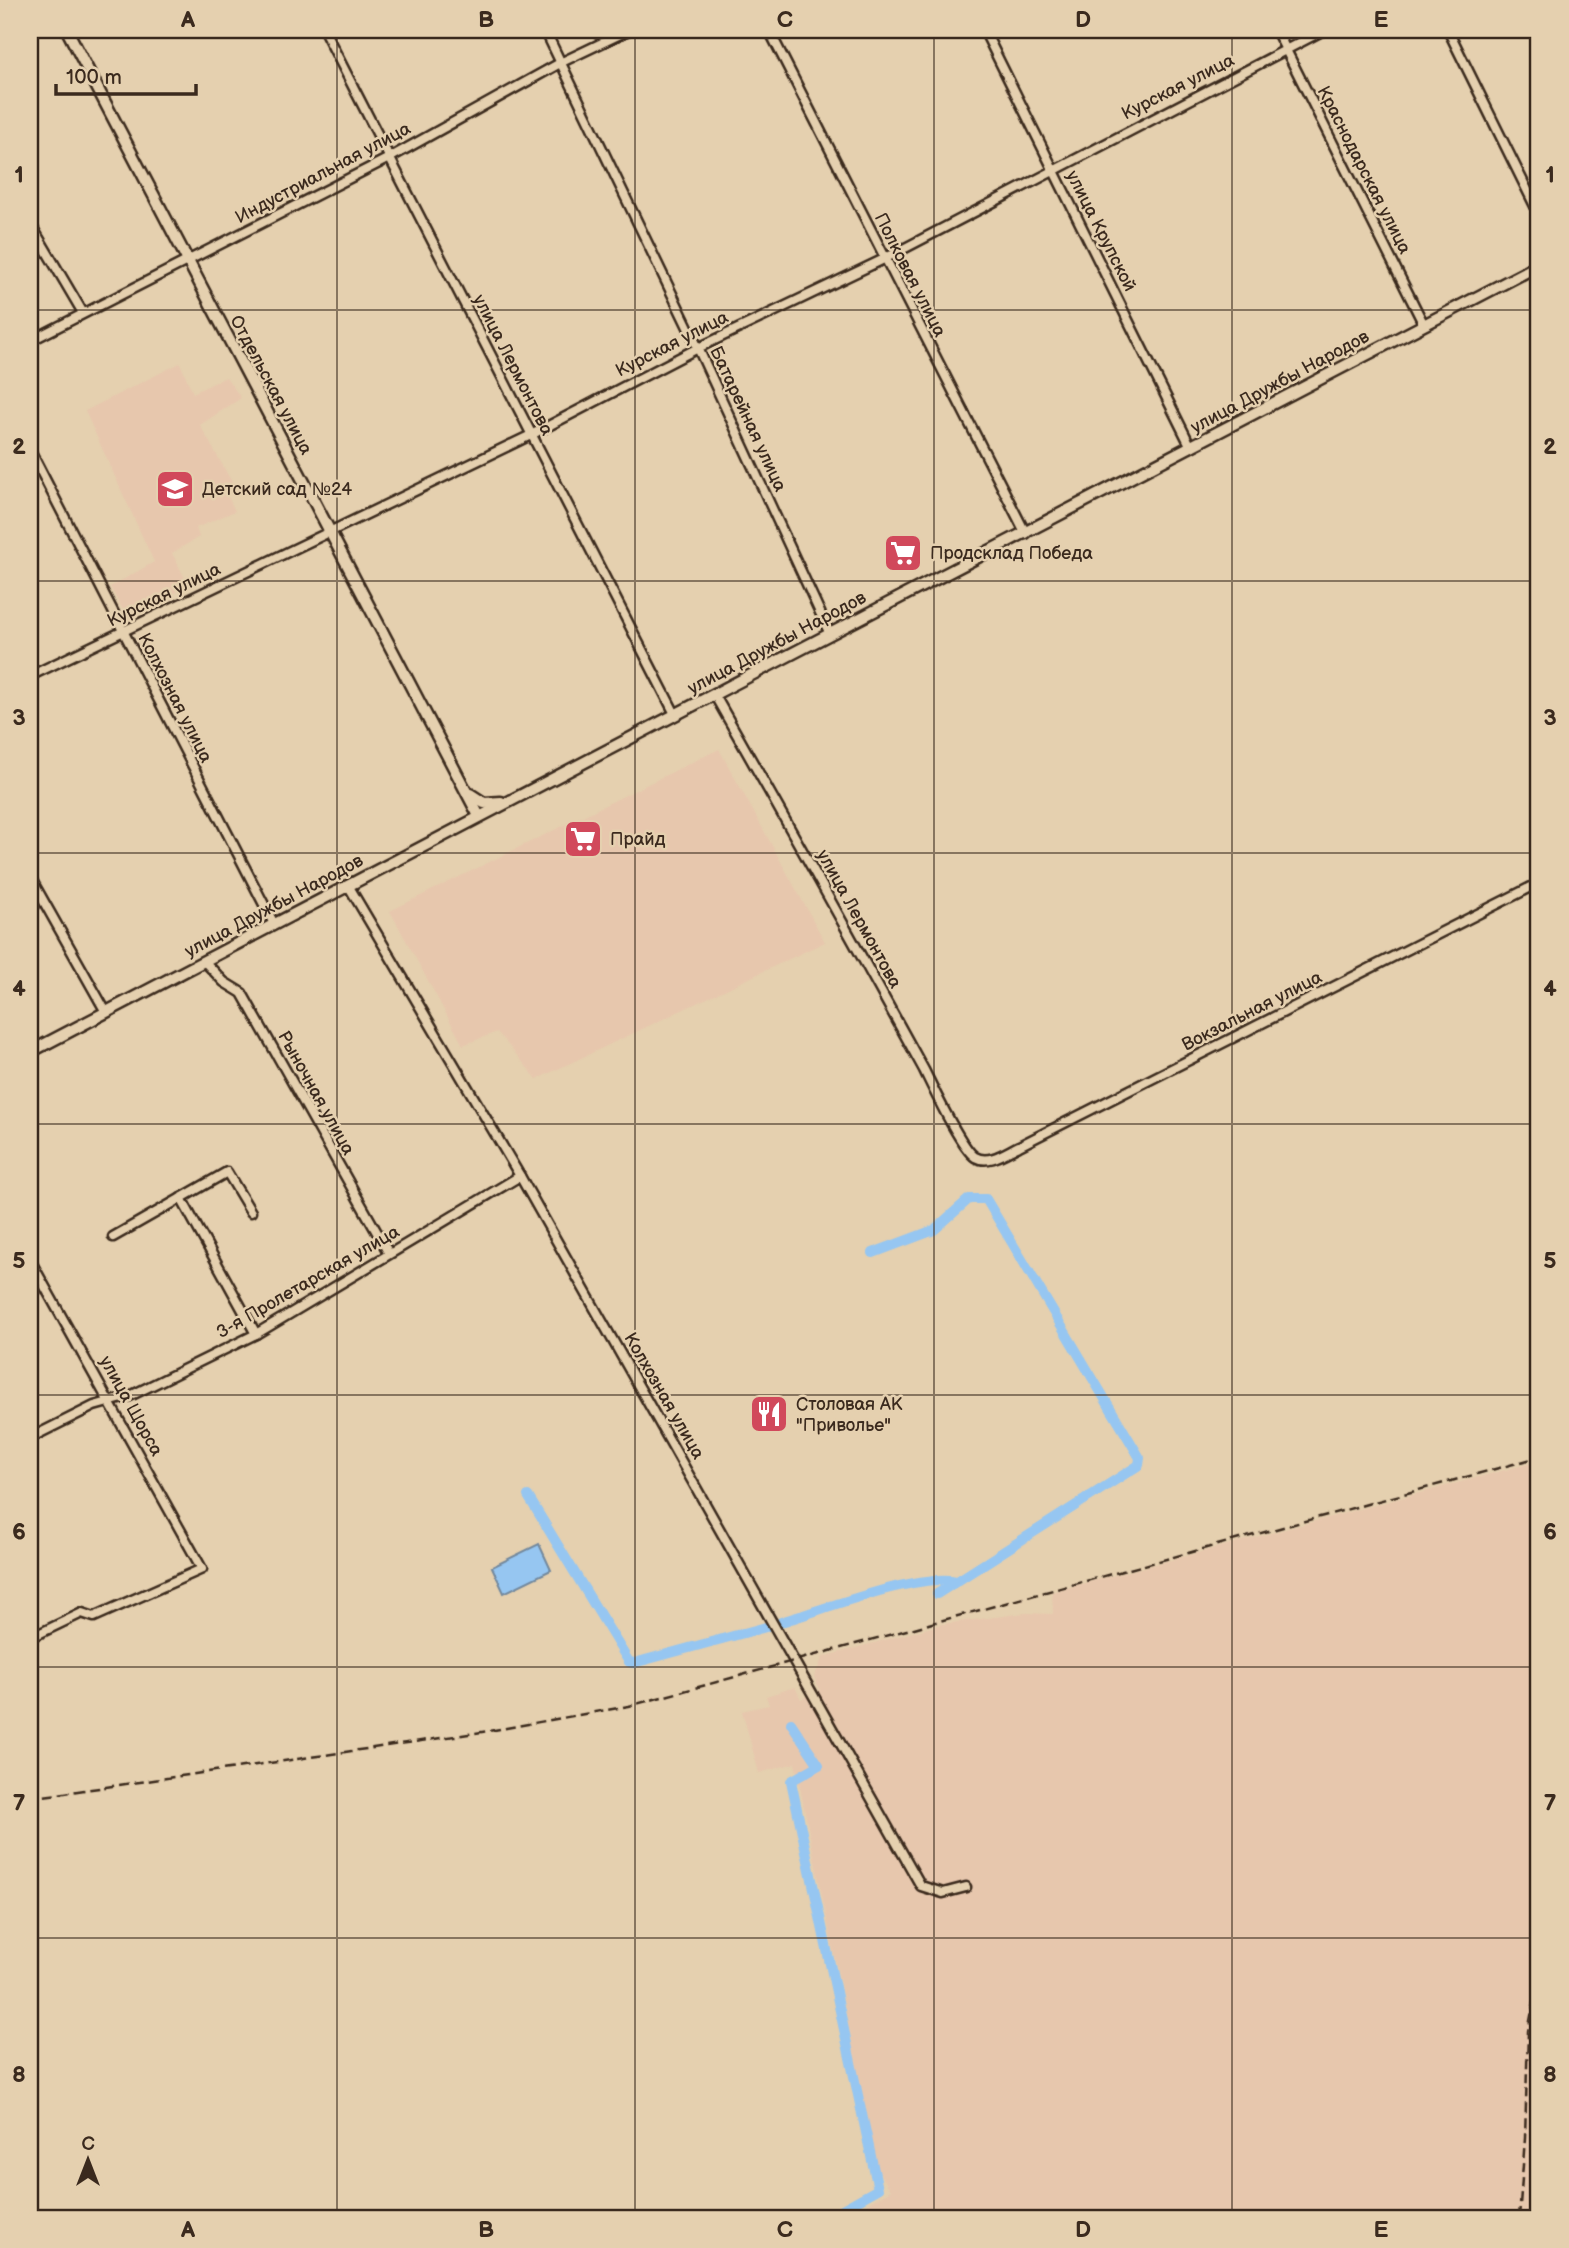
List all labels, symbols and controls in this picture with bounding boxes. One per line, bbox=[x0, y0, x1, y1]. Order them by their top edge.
text: A bbox=[180, 6, 196, 34]
text: B bbox=[478, 6, 494, 34]
text: C bbox=[777, 6, 793, 34]
text: D bbox=[1075, 6, 1091, 34]
text: E bbox=[1374, 6, 1389, 34]
street label: Курская улица bbox=[1118, 49, 1238, 124]
scale bar bbox=[56, 52, 196, 96]
text: 100 m bbox=[66, 65, 122, 90]
street label: Краснодарская улица bbox=[1313, 83, 1416, 258]
street label: Индустриальная улица bbox=[232, 118, 415, 228]
text: 1 bbox=[14, 161, 24, 189]
text: 1 bbox=[1545, 161, 1555, 189]
street label: улица Крупской bbox=[1061, 167, 1141, 295]
street label: Полковая улица bbox=[870, 210, 950, 341]
street label: улица Лермонтова bbox=[468, 291, 558, 439]
street label: Курская улица bbox=[612, 306, 732, 381]
street label: Отдельская улица bbox=[225, 312, 317, 459]
street label: улица Дружбы Народов bbox=[1187, 326, 1373, 438]
street label: Батарейная улица bbox=[705, 343, 791, 495]
text: 2 bbox=[12, 433, 26, 461]
text: 2 bbox=[1543, 433, 1557, 461]
school or university icon: Детский сад №24 bbox=[154, 468, 196, 510]
place label: Детский сад №24 bbox=[202, 479, 352, 500]
supermarket icon: Продсклад Победа bbox=[882, 532, 924, 574]
place label: Продсклад Победа bbox=[930, 543, 1093, 564]
street label: Курская улица bbox=[104, 558, 224, 631]
street label: улица Дружбы Народов bbox=[684, 587, 870, 699]
street label: Колхозная улица bbox=[133, 630, 217, 767]
text: 3 bbox=[12, 704, 26, 732]
text: 3 bbox=[1543, 704, 1557, 732]
supermarket icon: Прайд bbox=[562, 818, 604, 860]
place label: Прайд bbox=[610, 829, 666, 850]
street label: улица Лермонтова bbox=[812, 846, 906, 992]
street label: улица Дружбы Народов bbox=[181, 850, 367, 962]
street label: Вокзальная улица bbox=[1178, 966, 1326, 1055]
text: 4 bbox=[12, 975, 26, 1003]
text: 4 bbox=[1543, 975, 1557, 1003]
street label: Рыночная улица bbox=[273, 1027, 359, 1159]
street label: 3-я Пролетарская улица bbox=[213, 1221, 404, 1343]
text: 5 bbox=[12, 1247, 26, 1275]
text: 5 bbox=[1543, 1247, 1557, 1275]
street label: Колхозная улица bbox=[619, 1329, 709, 1463]
street label: улица Щорса bbox=[95, 1352, 167, 1460]
restaurant icon: Столовая АК "Приволье" bbox=[748, 1393, 790, 1435]
place label: Столовая АК "Приволье" bbox=[796, 1394, 903, 1436]
text: 6 bbox=[12, 1518, 26, 1546]
text: 6 bbox=[1543, 1518, 1557, 1546]
text: 7 bbox=[13, 1789, 26, 1817]
text: 7 bbox=[1544, 1789, 1557, 1817]
text: 8 bbox=[12, 2061, 26, 2089]
text: 8 bbox=[1543, 2061, 1557, 2089]
north arrow bbox=[52, 2126, 122, 2196]
text: С bbox=[81, 2133, 95, 2156]
text: A bbox=[180, 2216, 196, 2244]
text: B bbox=[478, 2216, 494, 2244]
text: C bbox=[777, 2216, 793, 2244]
text: D bbox=[1075, 2216, 1091, 2244]
text: E bbox=[1374, 2216, 1389, 2244]

